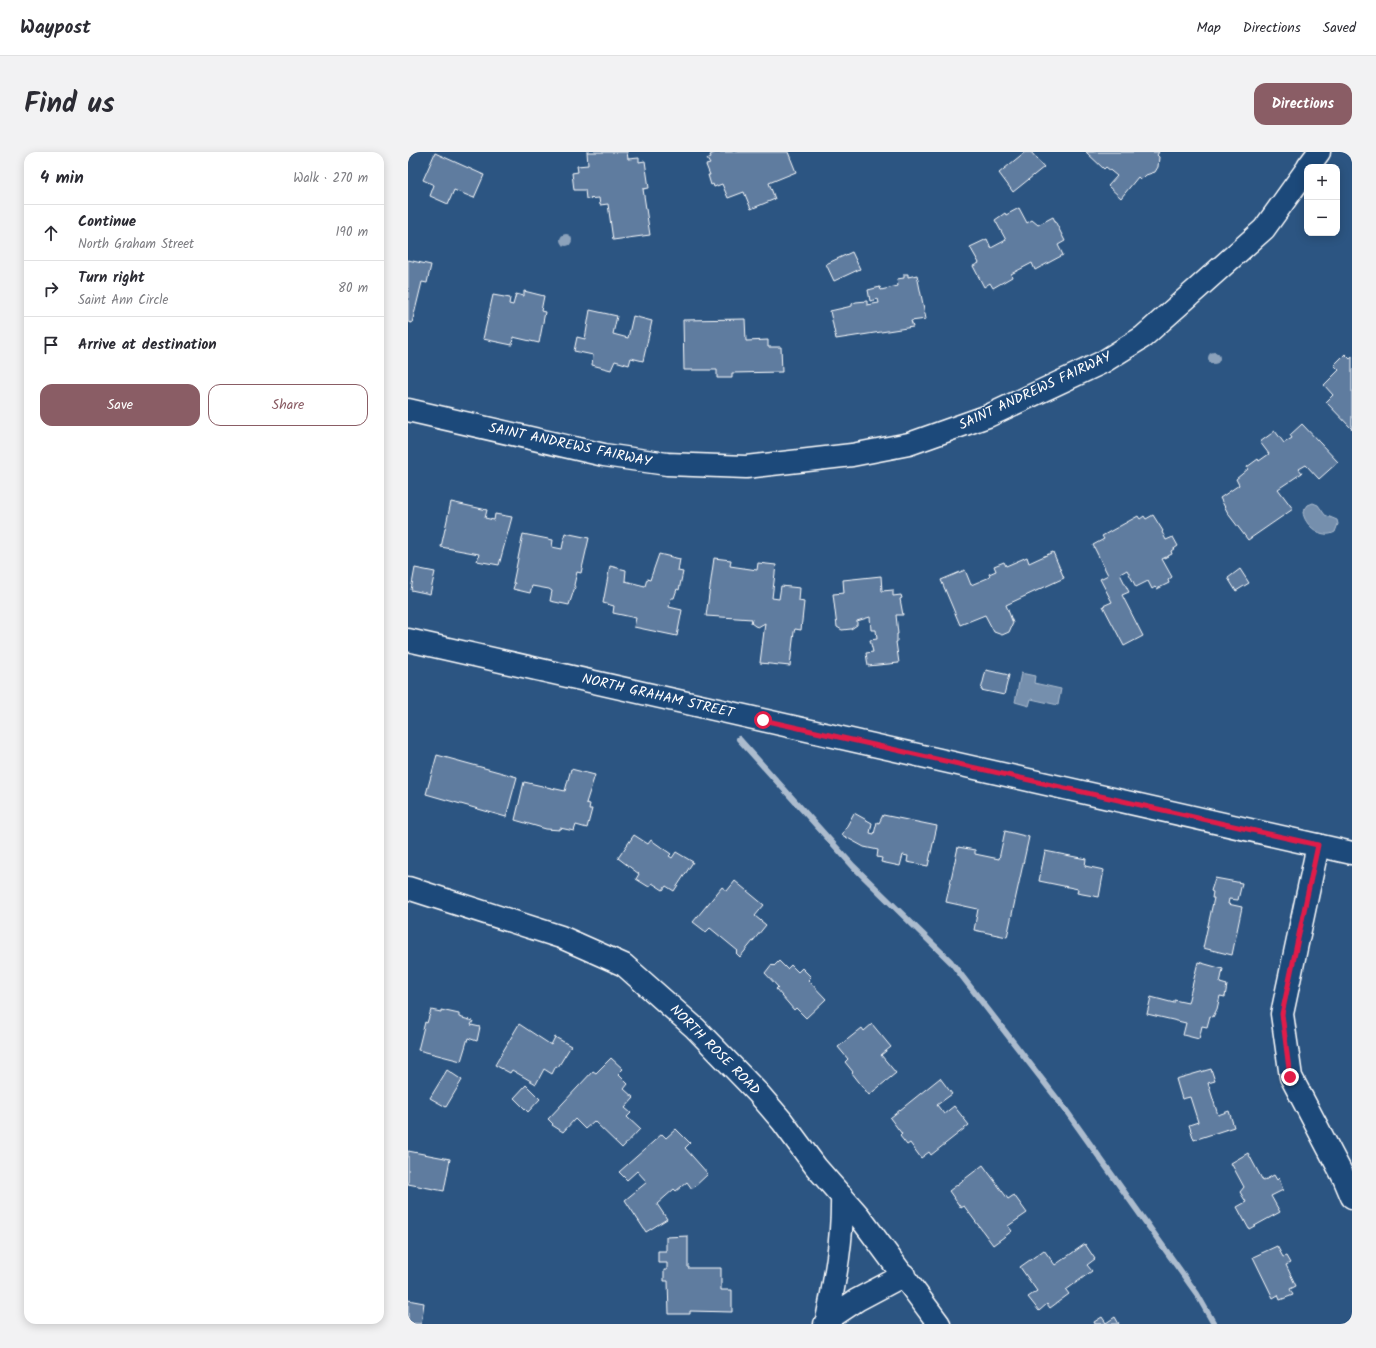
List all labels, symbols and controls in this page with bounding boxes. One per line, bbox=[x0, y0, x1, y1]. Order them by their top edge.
text: Waypost bbox=[20, 13, 91, 43]
text: Map bbox=[1196, 17, 1221, 39]
text: Directions bbox=[1243, 17, 1301, 39]
text: Saved bbox=[1323, 17, 1356, 39]
text: Find us bbox=[24, 82, 115, 127]
button: Directions bbox=[1254, 83, 1352, 125]
map controls bbox=[1304, 164, 1340, 236]
button: + bbox=[1304, 164, 1340, 200]
text: 4 min bbox=[40, 165, 84, 192]
text: Walk · 270 m bbox=[293, 168, 368, 189]
button: − bbox=[1304, 200, 1340, 236]
text: Continue bbox=[78, 210, 136, 234]
icon: ahead bbox=[40, 222, 62, 244]
text: 190 m bbox=[336, 222, 368, 243]
text: North Graham Street bbox=[78, 234, 194, 255]
text: Turn right bbox=[78, 266, 145, 290]
icon: right bbox=[40, 278, 62, 300]
text: 80 m bbox=[338, 278, 368, 299]
text: Saint Ann Circle bbox=[78, 290, 168, 311]
text: Arrive at destination bbox=[78, 333, 217, 357]
icon: arrive bbox=[40, 334, 62, 356]
street label: SAINT ANDREWS FAIRWAY bbox=[955, 346, 1116, 436]
button: Save bbox=[40, 384, 200, 426]
button: Share bbox=[208, 384, 368, 426]
street label: SAINT ANDREWS FAIRWAY bbox=[486, 417, 654, 473]
street label: NORTH GRAHAM STREET bbox=[580, 668, 738, 725]
route start bbox=[754, 711, 772, 729]
street label: NORTH ROSE ROAD bbox=[664, 999, 766, 1101]
route end bbox=[1281, 1068, 1299, 1086]

